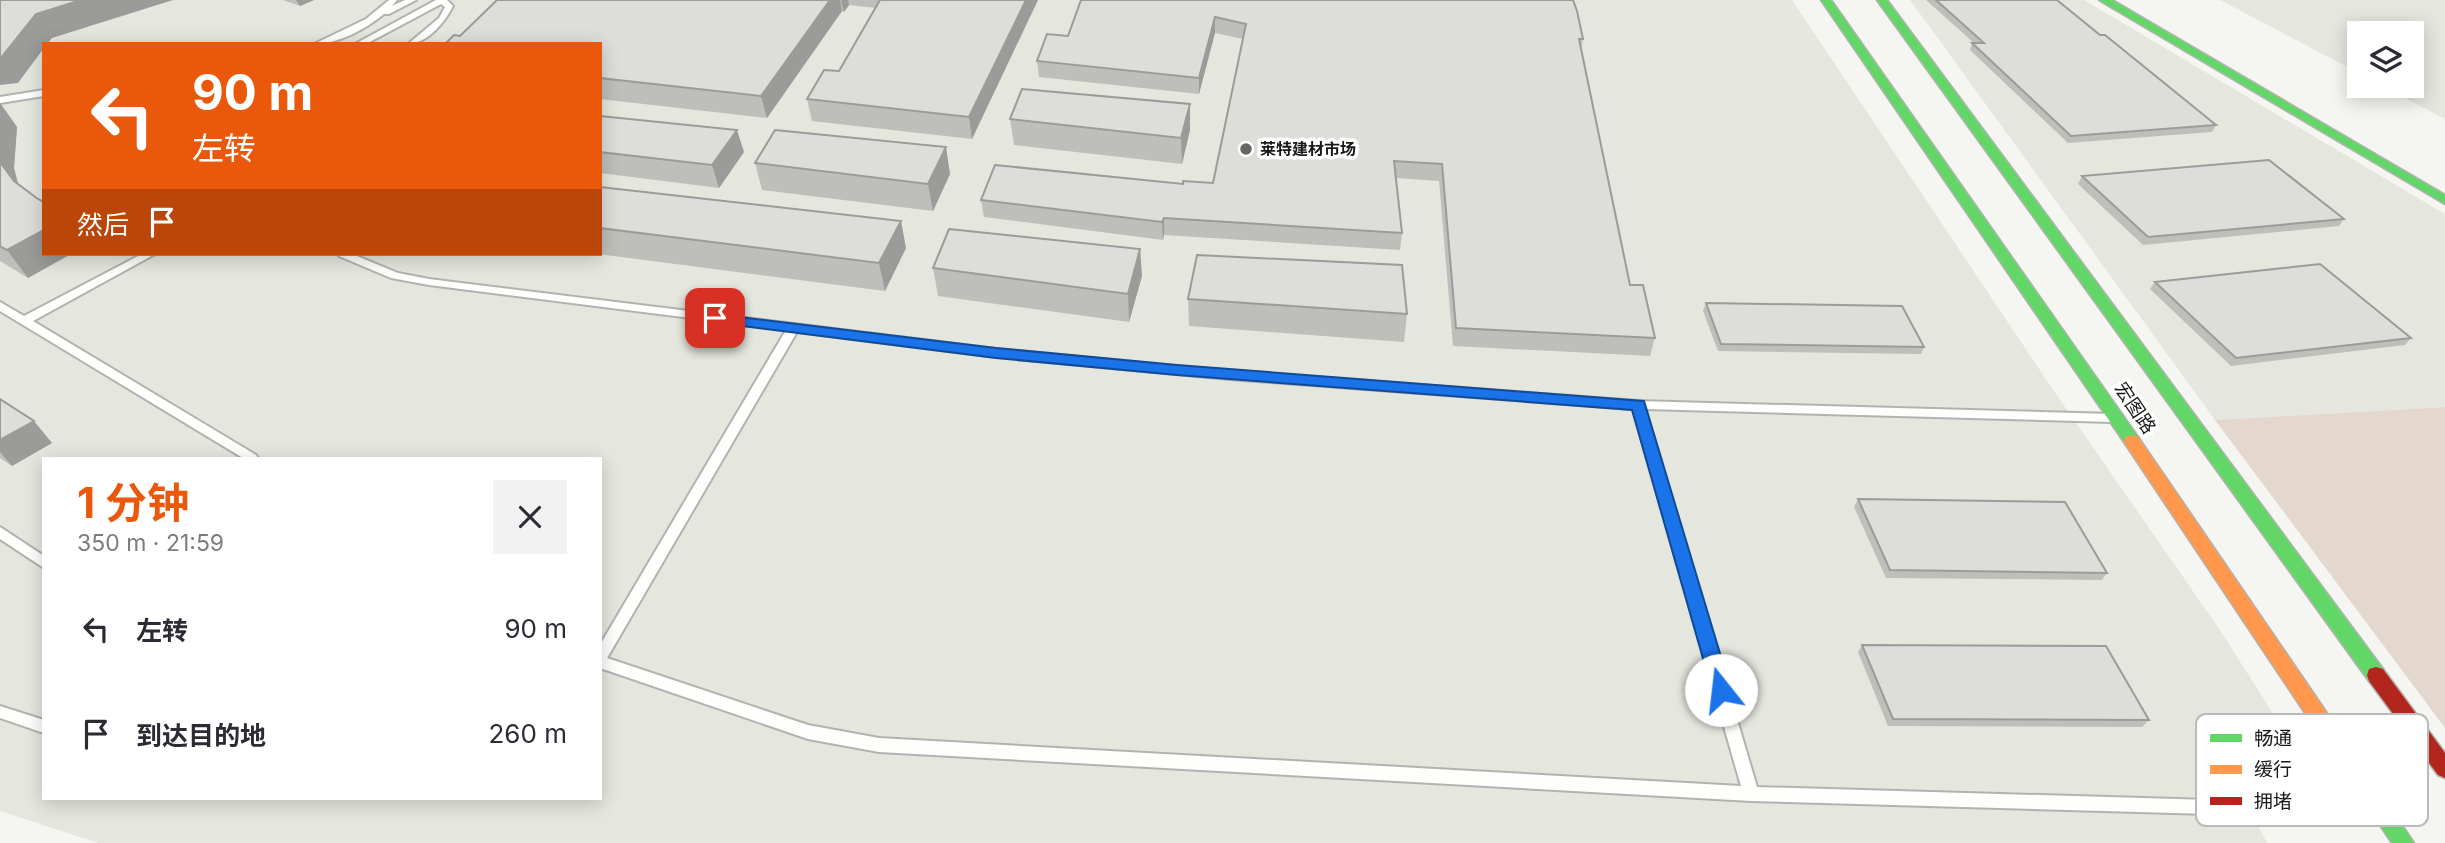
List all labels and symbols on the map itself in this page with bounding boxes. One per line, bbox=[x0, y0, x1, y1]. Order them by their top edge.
place label: 莱特建材市场 bbox=[1260, 139, 1356, 159]
marker: 莱特建材市场 bbox=[1238, 141, 1254, 157]
pin bbox=[685, 288, 745, 348]
street label: 宏图路 bbox=[2110, 378, 2160, 438]
position arrow bbox=[1684, 653, 1758, 727]
legend bbox=[2196, 714, 2428, 826]
text: 畅通 bbox=[2254, 727, 2292, 750]
text: 缓行 bbox=[2254, 758, 2292, 781]
text: 拥堵 bbox=[2254, 790, 2292, 813]

